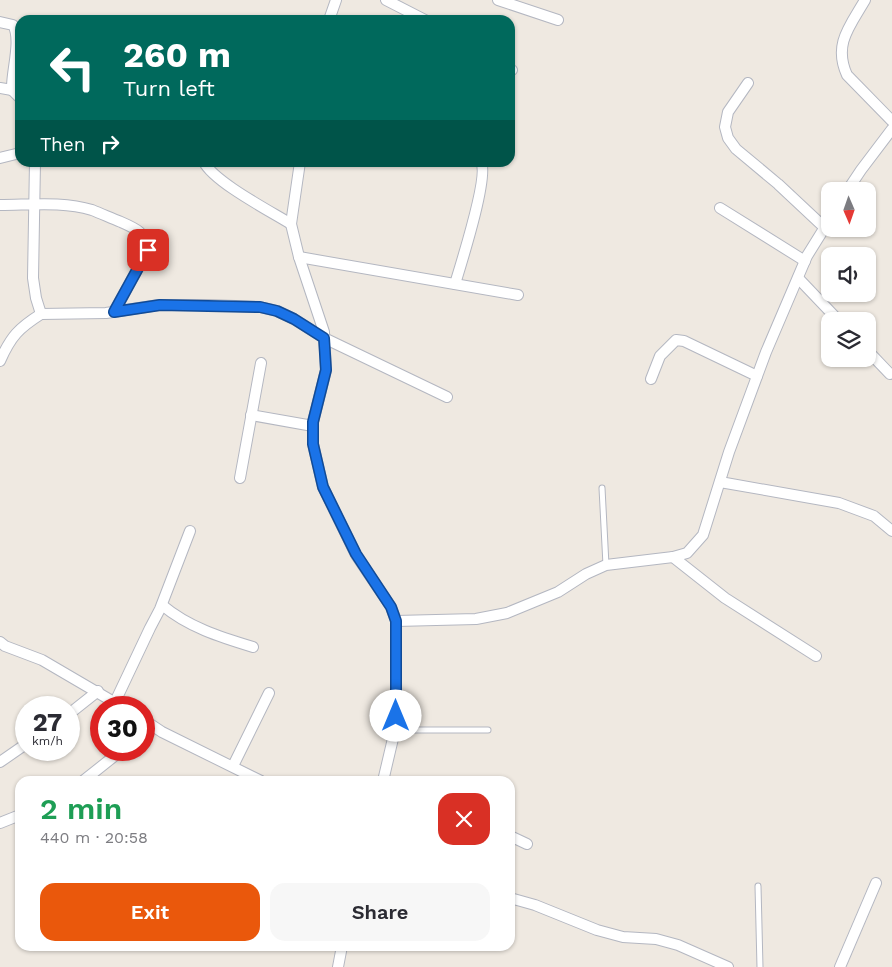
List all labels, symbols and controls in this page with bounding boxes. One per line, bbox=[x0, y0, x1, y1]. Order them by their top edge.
text: 260 m bbox=[123, 34, 231, 76]
icon: left bbox=[40, 35, 105, 100]
text: Turn left bbox=[123, 76, 215, 101]
icon: right bbox=[96, 130, 124, 158]
text: Then bbox=[40, 133, 86, 156]
north arrow bbox=[821, 182, 876, 238]
map controls bbox=[821, 182, 876, 367]
pin bbox=[127, 229, 169, 271]
icon: arrive bbox=[134, 236, 162, 264]
button: sound bbox=[821, 247, 876, 302]
button: layers bbox=[821, 312, 876, 367]
position arrow bbox=[369, 689, 421, 741]
speed limit sign: 30 bbox=[90, 696, 155, 761]
text: 27 bbox=[33, 708, 62, 737]
text: km/h bbox=[32, 734, 63, 748]
text: 2 min bbox=[40, 791, 122, 826]
button: close bbox=[438, 793, 490, 845]
text: 440 m · 20:58 bbox=[40, 828, 148, 847]
button: Exit bbox=[40, 883, 260, 941]
button: Share bbox=[270, 883, 490, 941]

